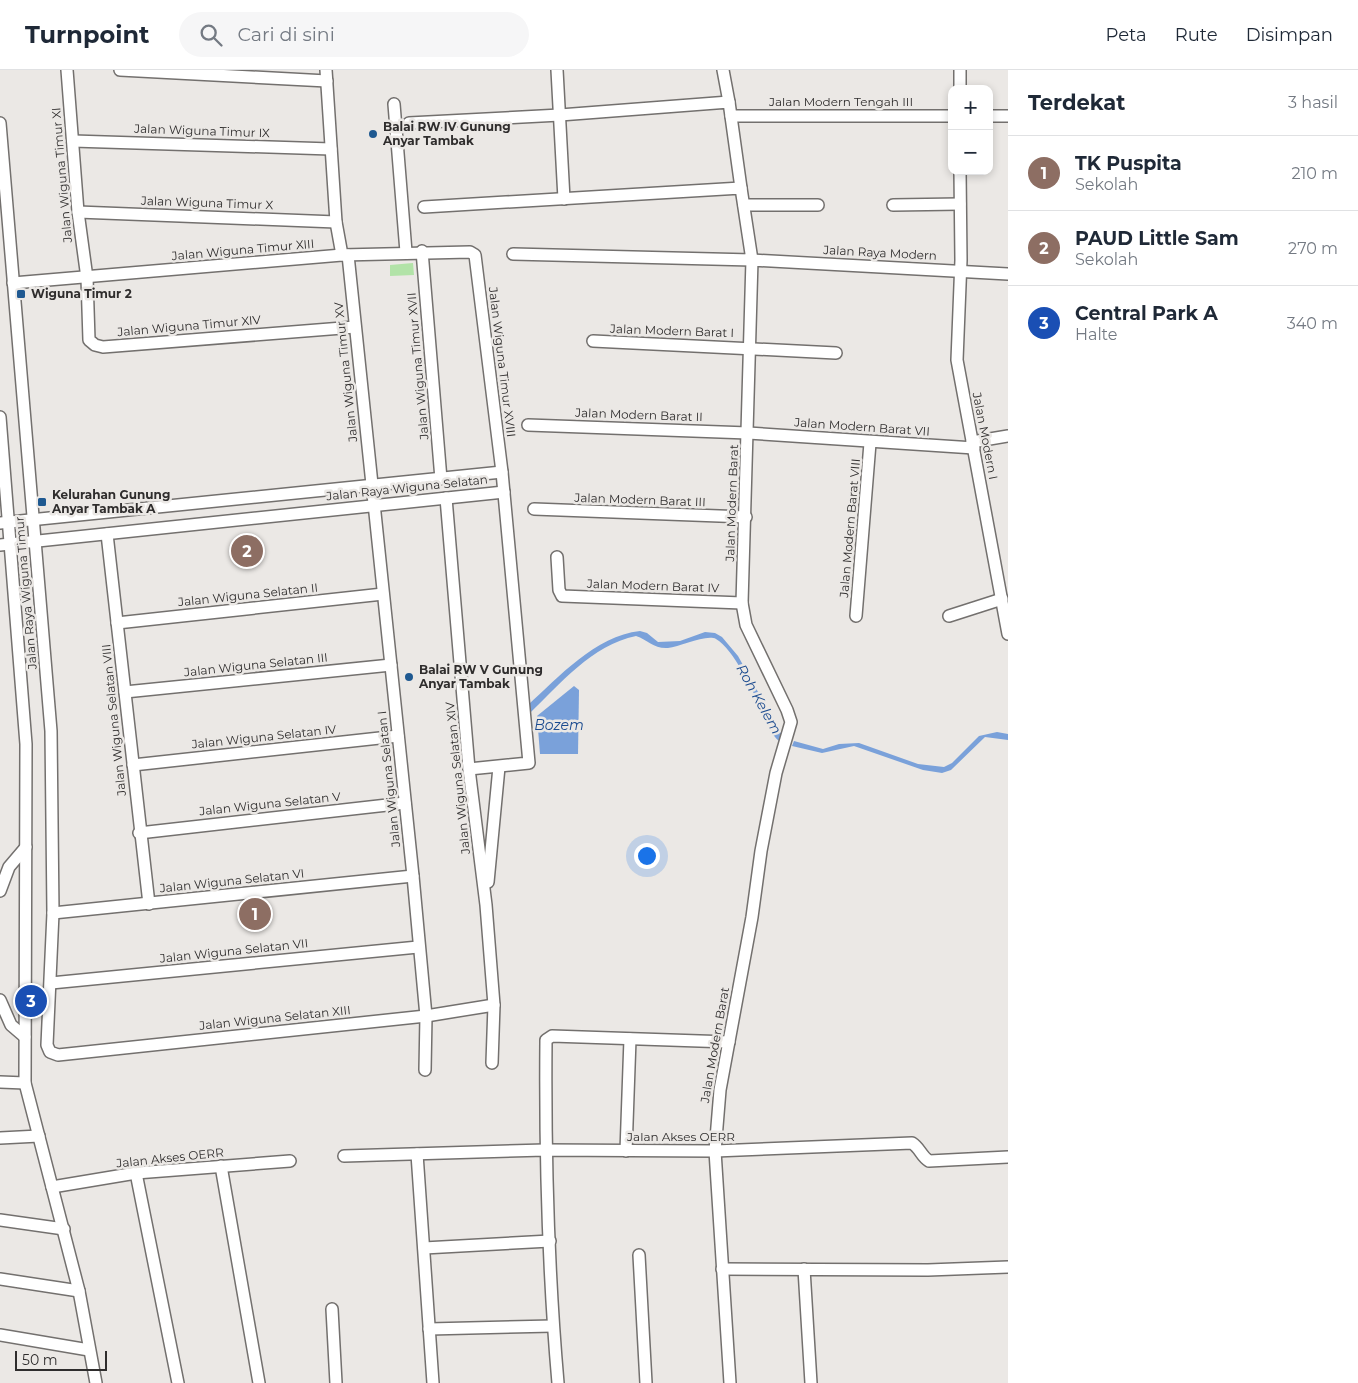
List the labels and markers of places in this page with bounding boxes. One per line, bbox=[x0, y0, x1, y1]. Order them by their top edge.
place label: Balai RW IV Gunung Anyar Tambak bbox=[382, 119, 511, 148]
marker: Balai RW IV Gunung Anyar Tambak bbox=[367, 128, 379, 140]
place label: Wiguna Timur 2 bbox=[31, 286, 132, 301]
marker: Wiguna Timur 2 bbox=[15, 288, 27, 300]
place label: Kelurahan Gunung Anyar Tambak A bbox=[51, 487, 170, 516]
marker: Kelurahan Gunung Anyar Tambak A bbox=[36, 496, 48, 508]
pin: 2 bbox=[231, 532, 263, 570]
place label: Balai RW V Gunung Anyar Tambak bbox=[418, 662, 543, 691]
marker: Balai RW V Gunung Anyar Tambak bbox=[403, 671, 415, 683]
pin: 1 bbox=[239, 895, 271, 933]
pin: 3 bbox=[15, 982, 47, 1020]

